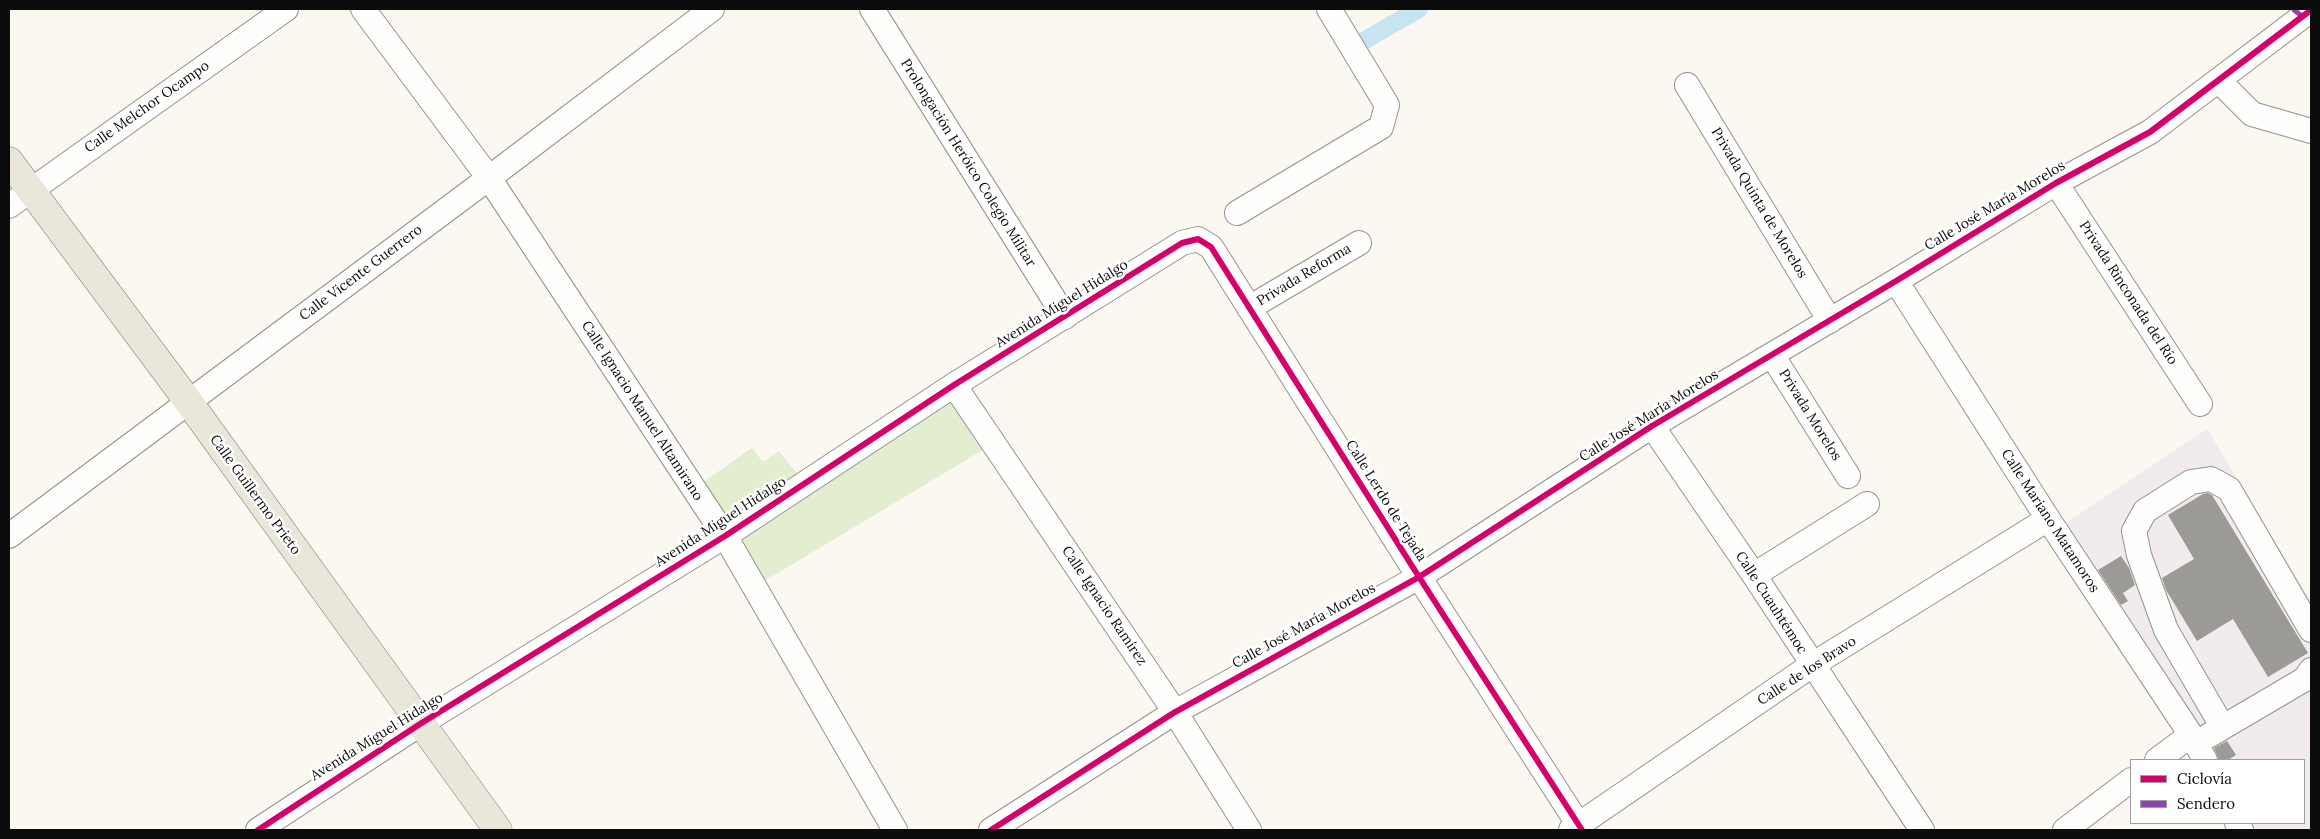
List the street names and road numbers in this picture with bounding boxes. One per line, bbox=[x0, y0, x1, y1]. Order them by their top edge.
street label: Prolongación Heróico Colegio Militar bbox=[897, 56, 1039, 270]
street label: Calle Melchor Ocampo bbox=[81, 58, 213, 156]
street label: Privada Quinta de Morelos bbox=[1707, 125, 1811, 281]
street label: Calle José María Morelos bbox=[1922, 157, 2068, 255]
street label: Privada Rinconada del Río bbox=[2075, 218, 2181, 368]
street label: Calle Vicente Guerrero bbox=[296, 221, 426, 325]
street label: Privada Reforma bbox=[1254, 240, 1354, 310]
street label: Avenida Miguel Hidalgo bbox=[993, 256, 1131, 352]
street label: Calle Ignacio Manuel Altamirano bbox=[578, 318, 706, 504]
street label: Calle José María Morelos bbox=[1576, 366, 1722, 466]
street label: Privada Morelos bbox=[1775, 366, 1845, 464]
street label: Calle Guillermo Prieto bbox=[206, 432, 304, 558]
street label: Calle Lerdo de Tejada bbox=[1342, 437, 1430, 565]
street label: Calle Mariano Matamoros bbox=[1997, 446, 2103, 596]
street label: Avenida Miguel Hidalgo bbox=[652, 473, 790, 571]
street label: Calle Ignacio Ramírez bbox=[1058, 543, 1150, 669]
street label: Calle Cuauhtémoc bbox=[1732, 549, 1810, 657]
street label: Calle José María Morelos bbox=[1230, 580, 1378, 672]
street label: Calle de los Bravo bbox=[1754, 633, 1860, 709]
street label: Avenida Miguel Hidalgo bbox=[308, 689, 446, 785]

